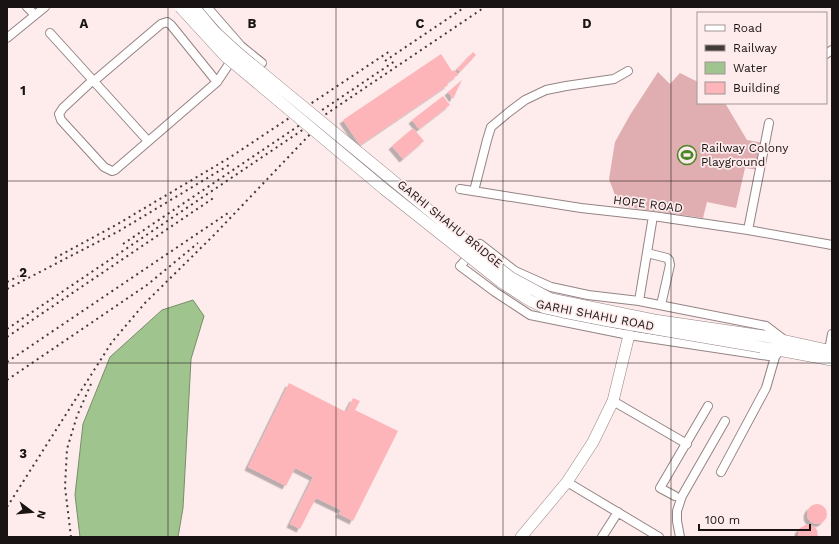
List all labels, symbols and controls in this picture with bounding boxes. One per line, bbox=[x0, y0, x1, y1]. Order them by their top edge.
legend bbox=[697, 12, 827, 104]
text: A bbox=[80, 16, 89, 31]
text: B bbox=[248, 16, 257, 31]
text: C bbox=[416, 16, 425, 31]
text: D bbox=[582, 16, 592, 31]
text: Road bbox=[733, 21, 762, 35]
text: Railway bbox=[733, 41, 778, 55]
text: Water bbox=[733, 61, 768, 75]
text: Building bbox=[733, 81, 780, 95]
text: 1 bbox=[20, 83, 26, 98]
place label: Railway Colony Playground bbox=[701, 141, 789, 169]
sports icon: Railway Colony Playground bbox=[676, 144, 698, 166]
street label: GARHI SHAHU BRIDGE bbox=[395, 177, 506, 271]
street label: HOPE ROAD bbox=[612, 193, 684, 215]
text: 2 bbox=[19, 265, 27, 280]
street label: GARHI SHAHU ROAD bbox=[535, 297, 655, 333]
text: 3 bbox=[19, 446, 27, 461]
north arrow bbox=[12, 492, 52, 532]
scale bar bbox=[699, 506, 810, 532]
text: N bbox=[34, 509, 49, 520]
text: 100 m bbox=[705, 513, 740, 527]

